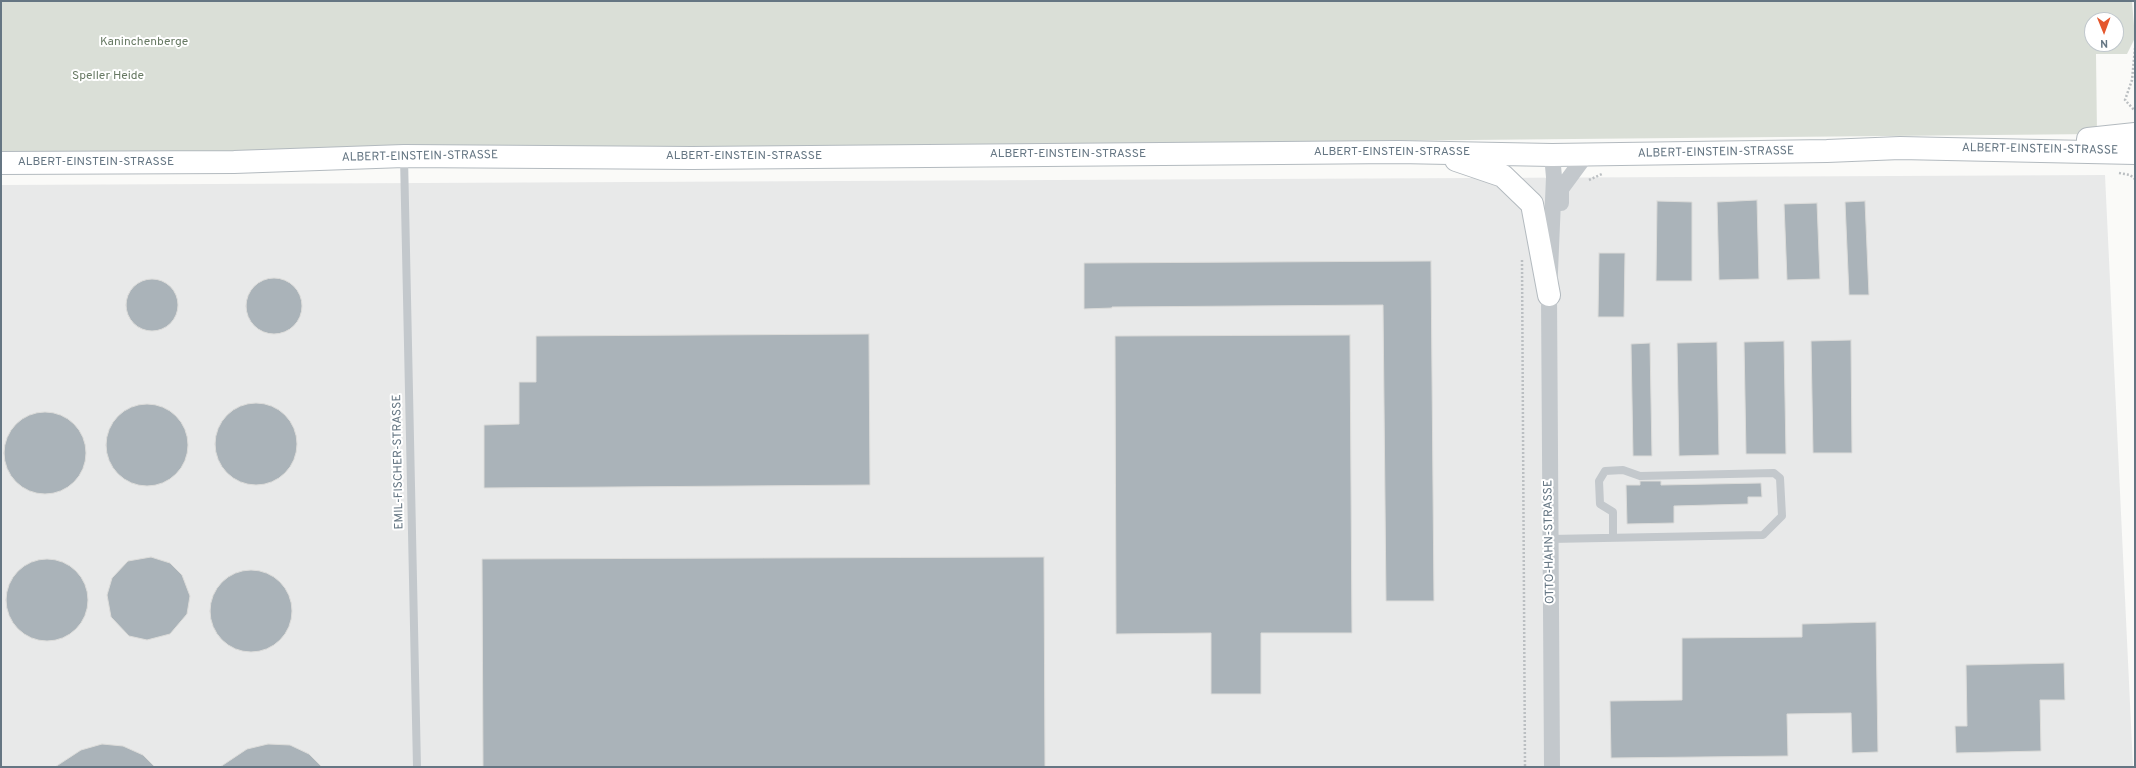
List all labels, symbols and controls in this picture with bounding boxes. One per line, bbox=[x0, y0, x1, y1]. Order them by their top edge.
north arrow bbox=[2084, 12, 2124, 52]
park label: Kaninchenberge bbox=[100, 36, 188, 50]
text: N bbox=[2100, 36, 2108, 50]
park label: Speller Heide bbox=[72, 70, 144, 84]
street label: ALBERT-EINSTEIN-STRASSE bbox=[1962, 141, 2118, 159]
street label: ALBERT-EINSTEIN-STRASSE bbox=[1638, 144, 1794, 162]
street label: ALBERT-EINSTEIN-STRASSE bbox=[1314, 146, 1470, 160]
street label: ALBERT-EINSTEIN-STRASSE bbox=[342, 148, 498, 166]
street label: ALBERT-EINSTEIN-STRASSE bbox=[990, 148, 1146, 162]
street label: ALBERT-EINSTEIN-STRASSE bbox=[666, 150, 822, 164]
street label: ALBERT-EINSTEIN-STRASSE bbox=[18, 156, 174, 170]
street label: EMIL-FISCHER-STRASSE bbox=[391, 394, 407, 530]
street label: OTTO-HAHN-STRASSE bbox=[1542, 480, 1558, 604]

